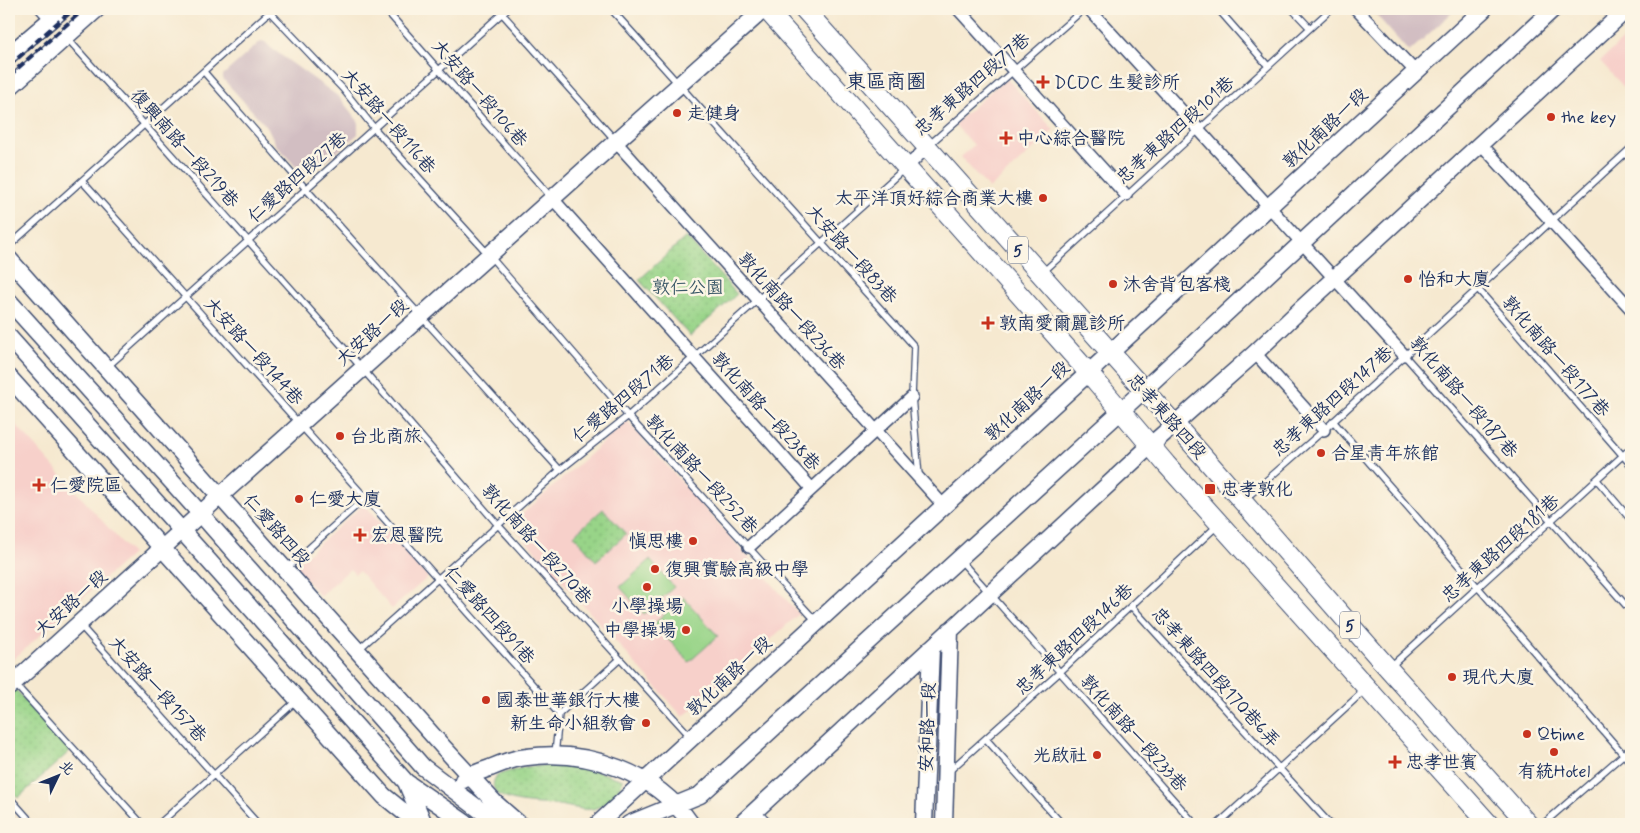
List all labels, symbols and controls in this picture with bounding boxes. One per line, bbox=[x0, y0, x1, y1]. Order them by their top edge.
street label: 忠孝東路四段77巷 bbox=[910, 28, 1036, 142]
street label: 大安路一段106巷 bbox=[426, 35, 533, 152]
street label: 大安路一段116巷 bbox=[336, 64, 441, 179]
district label: 東區商圈 bbox=[846, 69, 926, 96]
place label: DCDC 生髮診所 bbox=[1054, 71, 1180, 95]
street label: 忠孝東路四段101巷 bbox=[1111, 71, 1240, 190]
marker: DCDC 生髮診所 bbox=[1036, 75, 1050, 89]
street label: 敦化南路一段 bbox=[1278, 83, 1373, 174]
street label: 復興南路一段219巷 bbox=[124, 84, 244, 213]
place label: 走健身 bbox=[687, 102, 741, 126]
place label: the key bbox=[1561, 106, 1616, 130]
marker: 走健身 bbox=[671, 107, 683, 119]
marker: the key bbox=[1545, 111, 1557, 123]
street label: 仁愛路四段27巷 bbox=[243, 127, 352, 229]
place label: 中心綜合醫院 bbox=[1017, 127, 1125, 151]
marker: 中心綜合醫院 bbox=[999, 131, 1013, 145]
place label: 太平洋頂好綜合商業大樓 bbox=[835, 187, 1033, 211]
marker: 太平洋頂好綜合商業大樓 bbox=[1037, 192, 1049, 204]
street label: 大安路一段83巷 bbox=[800, 200, 902, 309]
road number: 5 bbox=[1008, 236, 1028, 264]
street label: 敦化南路一段236巷 bbox=[732, 248, 851, 376]
place label: 怡和大廈 bbox=[1418, 268, 1490, 292]
place label: 沐舍背包客棧 bbox=[1123, 273, 1231, 297]
marker: 怡和大廈 bbox=[1402, 273, 1414, 285]
park label: 敦仁公園 bbox=[652, 276, 724, 300]
marker: 沐舍背包客棧 bbox=[1107, 278, 1119, 290]
street label: 敦化南路一段177巷 bbox=[1496, 291, 1615, 422]
street label: 大安路一段144巷 bbox=[198, 293, 308, 411]
street label: 大安路一段 bbox=[331, 294, 414, 372]
place label: 敦南愛爾麗診所 bbox=[999, 312, 1125, 336]
marker: 敦南愛爾麗診所 bbox=[981, 316, 995, 330]
street label: 敦化南路一段187巷 bbox=[1404, 332, 1523, 464]
street label: 忠孝東路四段147巷 bbox=[1267, 341, 1398, 463]
street label: 敦化南路一段238巷 bbox=[705, 347, 825, 476]
street label: 仁愛路四段71巷 bbox=[567, 349, 680, 449]
street label: 敦化南路一段 bbox=[980, 356, 1075, 447]
street label: 忠孝東路四段 bbox=[1121, 369, 1211, 465]
street label: 敦化南路一段252巷 bbox=[640, 410, 763, 540]
place label: 台北商旅 bbox=[350, 425, 422, 449]
marker: 台北商旅 bbox=[334, 430, 346, 442]
place label: 合星青年旅館 bbox=[1331, 442, 1439, 466]
marker: 合星青年旅館 bbox=[1315, 447, 1327, 459]
place label: 仁愛院區 bbox=[50, 474, 122, 498]
marker: 仁愛院區 bbox=[32, 478, 46, 492]
place label: 忠孝敦化 bbox=[1221, 478, 1293, 502]
street label: 敦化南路一段270巷 bbox=[476, 479, 597, 610]
marker: 忠孝敦化 bbox=[1203, 482, 1217, 496]
place label: 仁愛大廈 bbox=[309, 488, 381, 512]
street label: 仁愛路四段 bbox=[237, 489, 315, 572]
street label: 忠孝東路四段181巷 bbox=[1437, 489, 1565, 608]
marker: 仁愛大廈 bbox=[293, 493, 305, 505]
place label: 宏恩醫院 bbox=[371, 524, 443, 548]
marker: 宏恩醫院 bbox=[353, 528, 367, 542]
place label: 慎思樓 bbox=[629, 530, 683, 554]
marker: 慎思樓 bbox=[687, 535, 699, 547]
place label: 復興實驗高級中學 bbox=[665, 558, 809, 582]
street label: 仁愛路四段91巷 bbox=[439, 561, 540, 670]
marker: 復興實驗高級中學 bbox=[649, 563, 661, 575]
street label: 大安路一段 bbox=[30, 565, 113, 643]
street label: 忠孝東路四段146巷 bbox=[1010, 579, 1139, 701]
marker: 小學操場 bbox=[641, 581, 653, 593]
place label: 小學操場 bbox=[611, 595, 683, 619]
street label: 忠孝東路四段170巷6弄 bbox=[1146, 602, 1285, 753]
road number: 5 bbox=[1340, 612, 1360, 638]
place label: 中學操場 bbox=[604, 619, 676, 643]
marker: 中學操場 bbox=[680, 624, 692, 636]
street label: 大安路一段157巷 bbox=[103, 631, 212, 748]
street label: 敦化南路一段 bbox=[682, 631, 777, 722]
place label: 現代大廈 bbox=[1462, 666, 1534, 690]
street label: 敦化南路一段233巷 bbox=[1074, 670, 1192, 797]
marker: 現代大廈 bbox=[1446, 671, 1458, 683]
street label: 安和路一段 bbox=[914, 682, 942, 772]
place label: 國泰世華銀行大樓 bbox=[496, 689, 640, 713]
marker: 國泰世華銀行大樓 bbox=[480, 694, 492, 706]
place label: 新生命小組教會 bbox=[510, 712, 636, 736]
marker: 新生命小組教會 bbox=[640, 717, 652, 729]
place label: Qtime bbox=[1537, 723, 1585, 747]
marker: Qtime bbox=[1521, 728, 1533, 740]
place label: 光啟社 bbox=[1033, 744, 1087, 768]
marker: 有統Hotel bbox=[1548, 746, 1560, 758]
marker: 光啟社 bbox=[1091, 749, 1103, 761]
north arrow bbox=[32, 750, 82, 800]
place label: 忠孝世賓 bbox=[1406, 751, 1478, 775]
marker: 忠孝世賓 bbox=[1388, 755, 1402, 769]
text: 北 bbox=[55, 757, 78, 779]
place label: 有統Hotel bbox=[1518, 760, 1590, 784]

